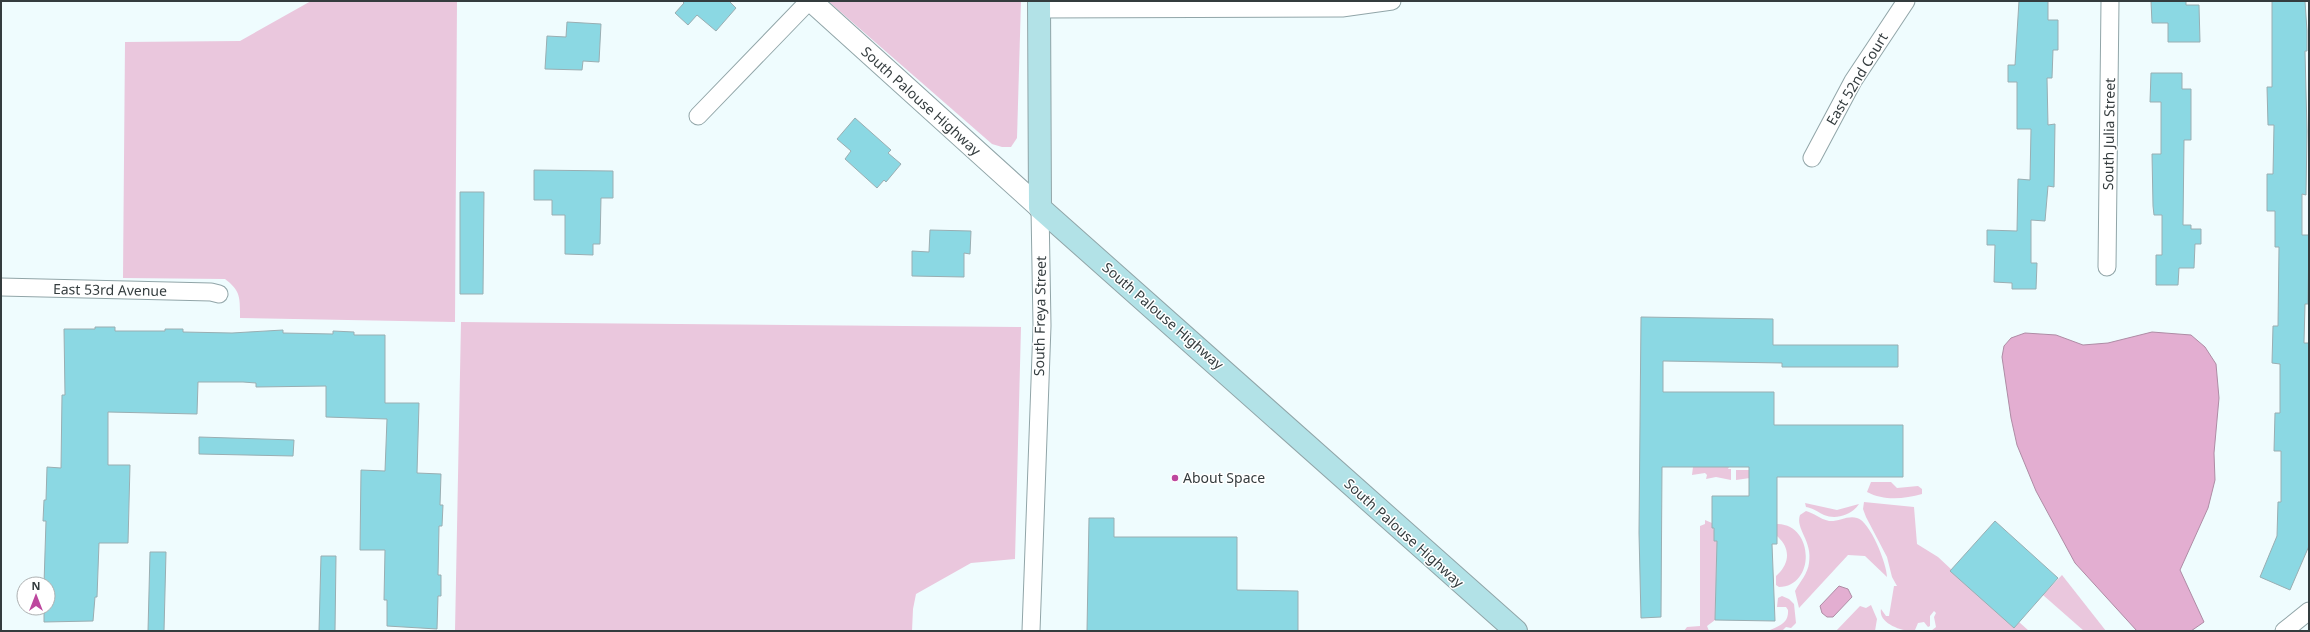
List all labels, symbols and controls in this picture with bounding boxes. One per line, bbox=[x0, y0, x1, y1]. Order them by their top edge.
street label: East 52nd Court bbox=[1821, 29, 1892, 129]
street label: South Palouse Highway bbox=[857, 42, 986, 160]
street label: South Julia Street bbox=[2098, 78, 2119, 190]
street label: South Freya Street bbox=[1029, 256, 1050, 376]
street label: South Palouse Highway bbox=[1099, 258, 1229, 374]
street label: East 53rd Avenue bbox=[53, 279, 167, 300]
place label: About Space bbox=[1183, 468, 1265, 487]
marker: About Space bbox=[1170, 473, 1180, 483]
street label: South Palouse Highway bbox=[1340, 474, 1469, 592]
north arrow bbox=[16, 576, 56, 616]
text: N bbox=[32, 578, 40, 593]

